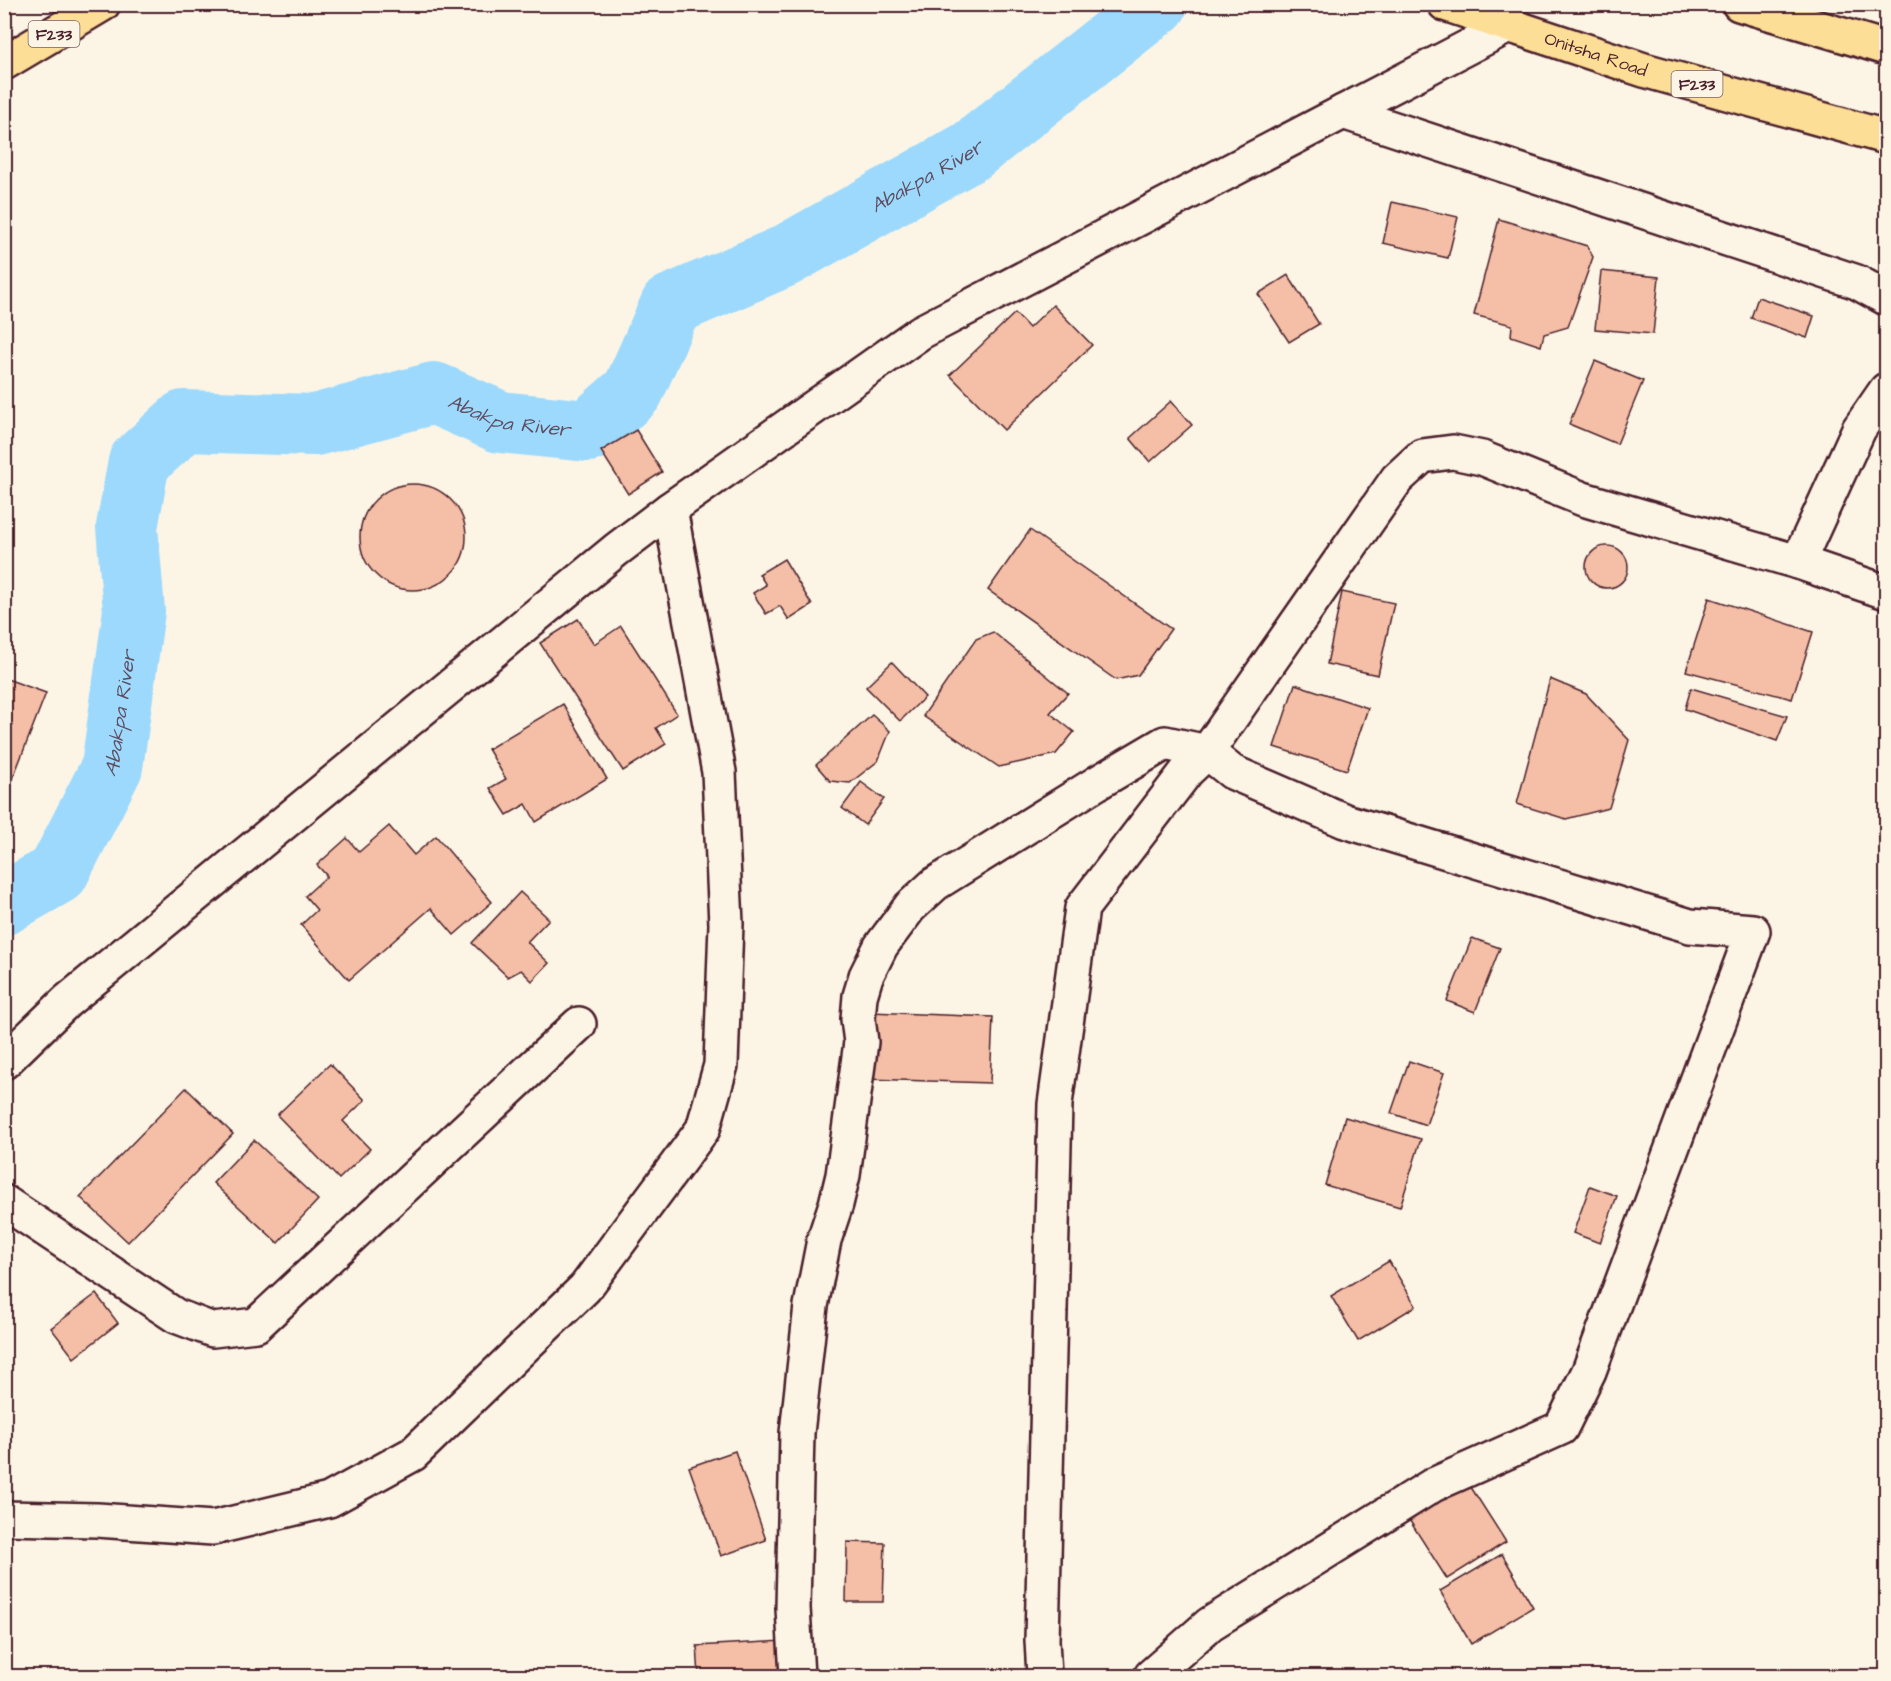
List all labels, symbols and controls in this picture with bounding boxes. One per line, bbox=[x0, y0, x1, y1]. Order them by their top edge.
road number: F233 bbox=[28, 21, 80, 47]
street label: Onitsha Road bbox=[1541, 26, 1650, 83]
road number: F233 bbox=[1672, 71, 1722, 97]
water label: Abakpa River bbox=[866, 132, 991, 220]
water label: Abakpa River bbox=[443, 388, 573, 444]
water label: Abakpa River bbox=[97, 647, 144, 781]

